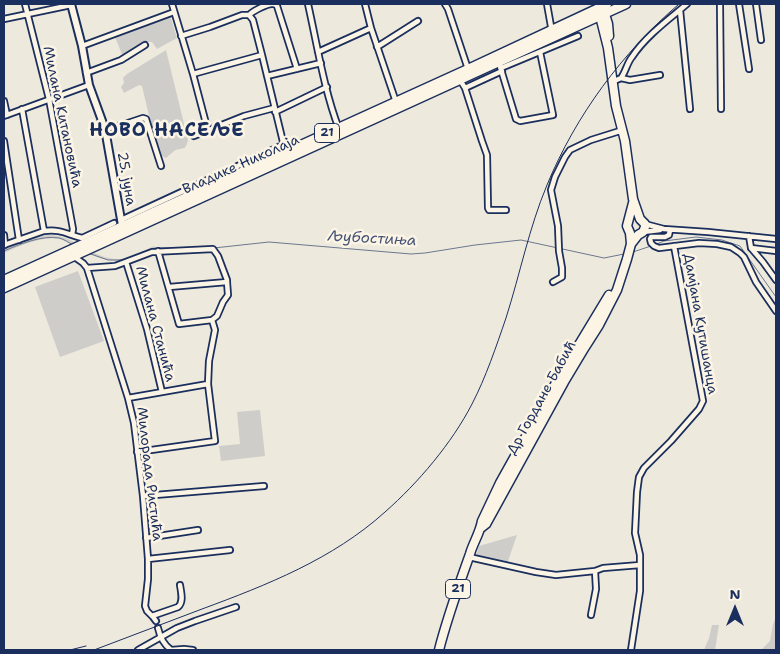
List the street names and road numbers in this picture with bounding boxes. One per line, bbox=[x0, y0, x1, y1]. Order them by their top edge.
street label: Милана Китановића bbox=[39, 45, 85, 189]
road number: 21 bbox=[314, 124, 340, 142]
street label: Владике Николаја bbox=[180, 132, 302, 198]
street label: 25. јуна bbox=[113, 151, 139, 207]
street label: Дамјана Кутишанца bbox=[679, 252, 721, 396]
street label: Милана Станића bbox=[132, 264, 178, 384]
street label: Др Гордане Бабић bbox=[504, 338, 580, 458]
street label: Милорада Ристића bbox=[132, 406, 166, 542]
road number: 21 bbox=[446, 580, 470, 598]

